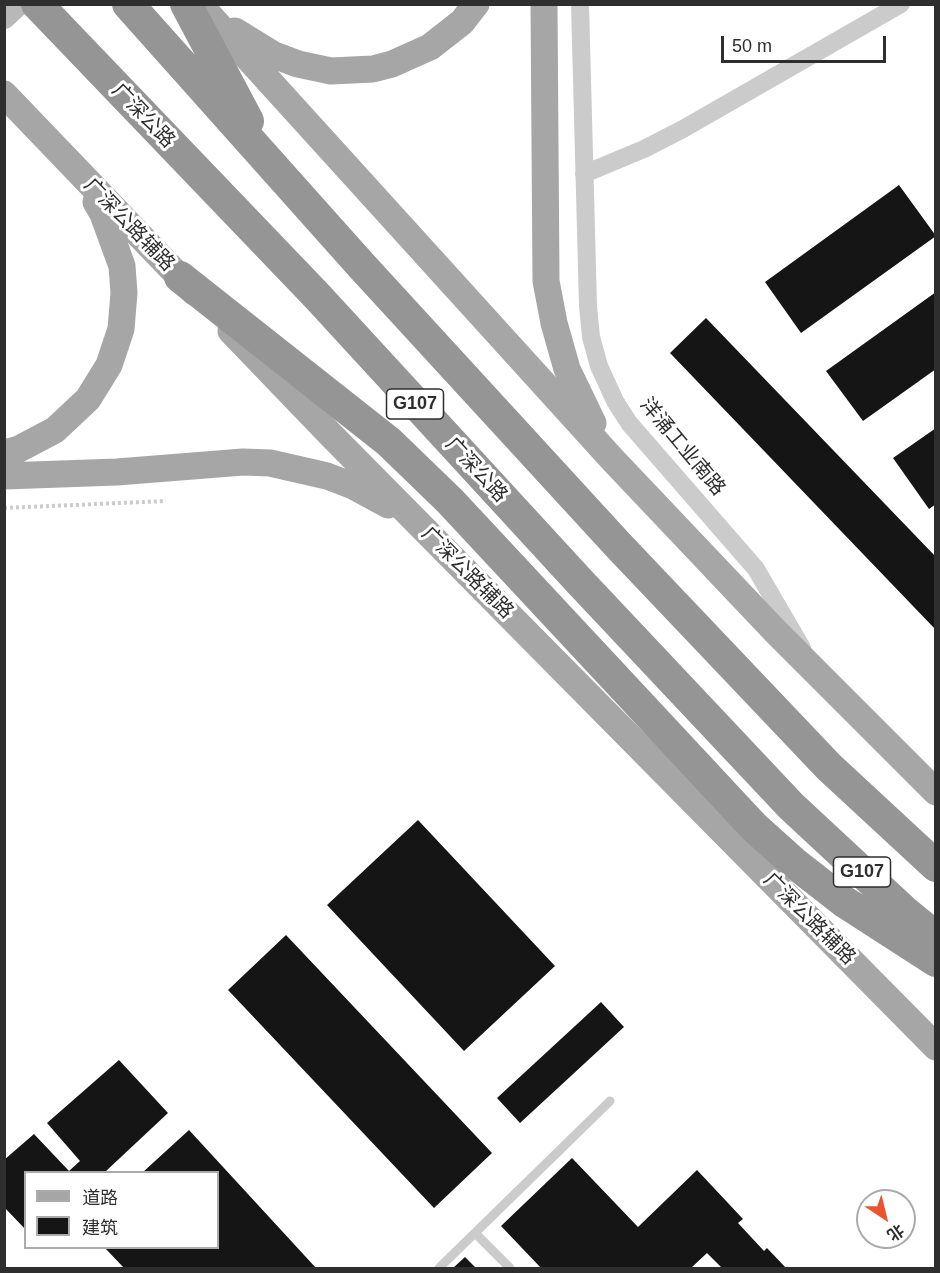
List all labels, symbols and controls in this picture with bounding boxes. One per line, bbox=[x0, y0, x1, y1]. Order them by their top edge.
scale bar bbox=[724, 24, 889, 62]
text: 50 m bbox=[732, 36, 772, 56]
street label: 广深公路 bbox=[107, 79, 179, 153]
street label: 广深公路辅路 bbox=[79, 174, 179, 276]
road number: G107 bbox=[386, 389, 444, 419]
street label: 洋涌工业南路 bbox=[634, 393, 730, 501]
street label: 广深公路 bbox=[440, 433, 512, 507]
street label: 广深公路辅路 bbox=[416, 522, 518, 624]
road number: G107 bbox=[834, 857, 890, 887]
street label: 广深公路辅路 bbox=[758, 868, 860, 970]
legend bbox=[24, 1171, 219, 1249]
text: 道路 bbox=[82, 1188, 118, 1208]
north arrow bbox=[856, 1189, 916, 1249]
text: 建筑 bbox=[82, 1218, 118, 1238]
text: 北 bbox=[884, 1221, 907, 1244]

